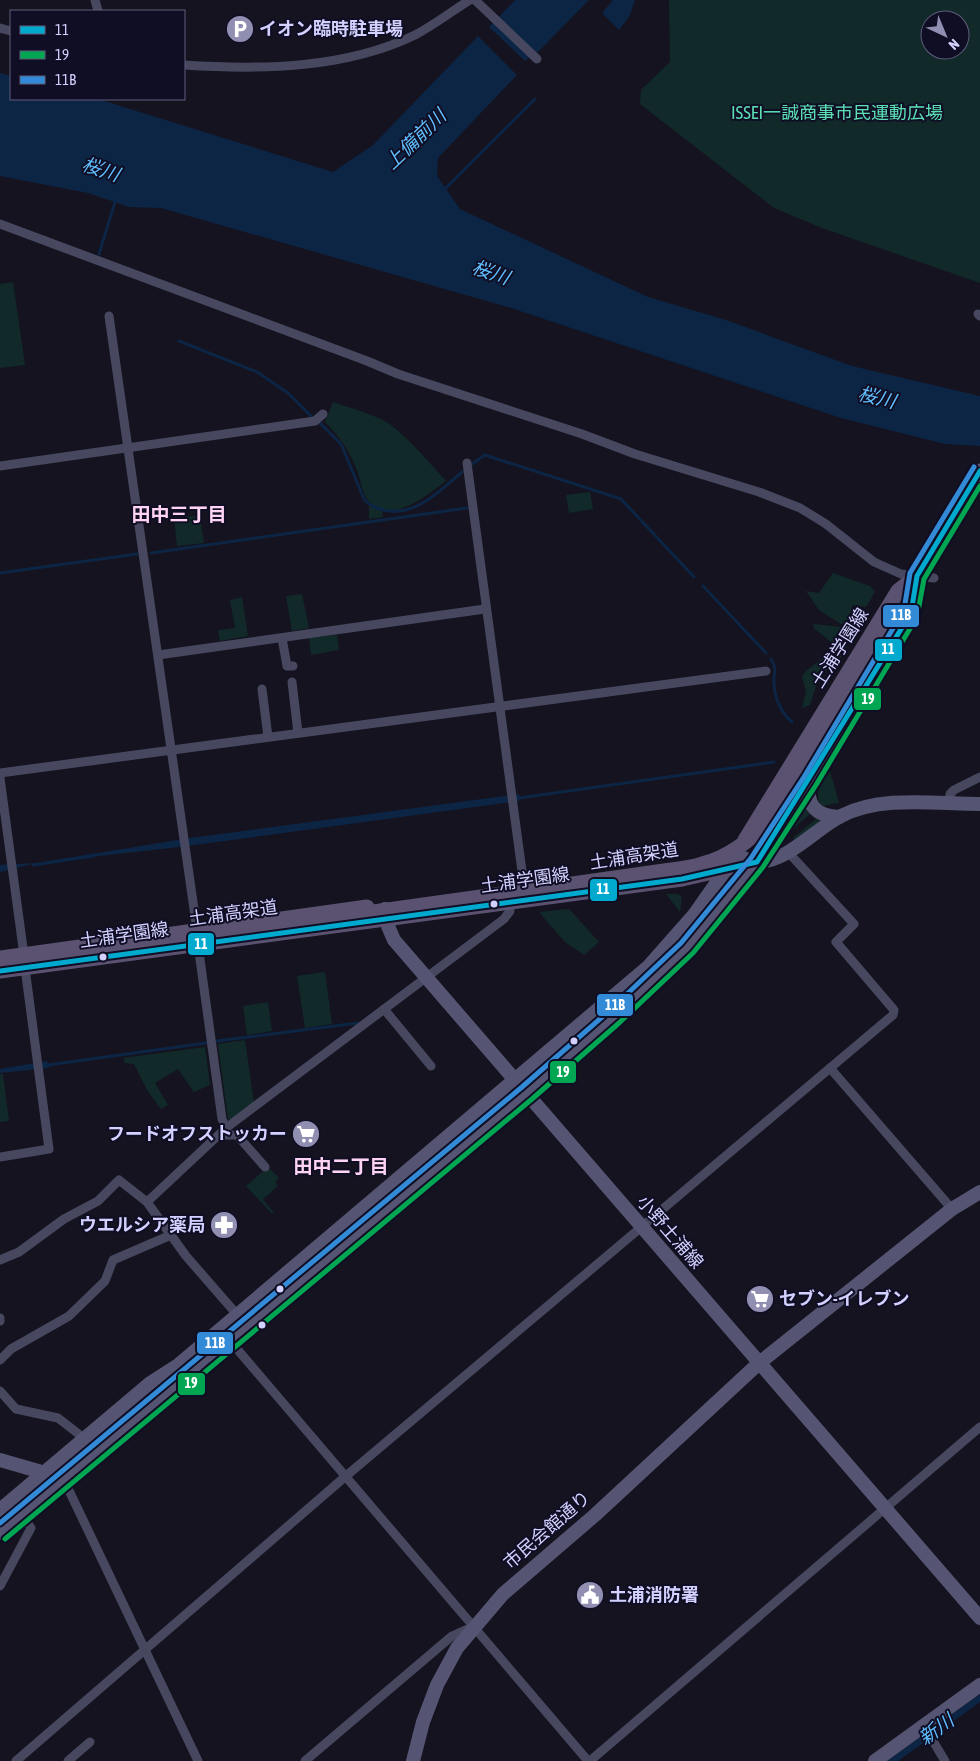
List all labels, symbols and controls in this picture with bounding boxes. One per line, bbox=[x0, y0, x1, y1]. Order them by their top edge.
legend bbox=[10, 10, 185, 100]
north arrow bbox=[920, 10, 970, 60]
parking icon: イオン臨時駐車場 bbox=[225, 14, 255, 44]
place label: イオン臨時駐車場 bbox=[259, 18, 403, 39]
text: 11 bbox=[55, 21, 69, 38]
text: N bbox=[946, 36, 963, 53]
text: 19 bbox=[55, 46, 69, 63]
text: 11B bbox=[55, 71, 76, 88]
park label: ISSEI一誠商事市民運動広場 bbox=[731, 102, 943, 123]
water label: 上備前川 bbox=[380, 103, 451, 173]
water label: 桜川 bbox=[80, 153, 124, 186]
water label: 桜川 bbox=[469, 255, 514, 289]
water label: 桜川 bbox=[856, 382, 900, 413]
district label: 田中三丁目 bbox=[131, 503, 227, 525]
street label: 土浦学園線 bbox=[807, 604, 872, 691]
line badge: 11B bbox=[882, 604, 920, 628]
text: 11B bbox=[891, 607, 911, 623]
line badge: 11 bbox=[874, 638, 903, 662]
text: 11 bbox=[881, 641, 895, 657]
line badge: 19 bbox=[853, 687, 882, 711]
text: 19 bbox=[861, 691, 875, 707]
street label: 土浦高架道 bbox=[588, 838, 680, 873]
street label: 土浦学園線 bbox=[479, 863, 571, 896]
line badge: 11 bbox=[589, 878, 618, 902]
text: 11 bbox=[596, 881, 610, 897]
street label: 土浦高架道 bbox=[187, 896, 279, 929]
unlabelled marker bbox=[489, 899, 499, 909]
street label: 土浦学園線 bbox=[78, 918, 170, 951]
line badge: 11 bbox=[187, 932, 215, 956]
text: 11 bbox=[194, 936, 208, 952]
unlabelled marker bbox=[98, 952, 108, 962]
line badge: 11B bbox=[596, 993, 634, 1017]
text: 11B bbox=[605, 997, 625, 1013]
unlabelled marker bbox=[569, 1036, 579, 1046]
line badge: 19 bbox=[549, 1060, 577, 1084]
text: 19 bbox=[556, 1064, 570, 1080]
supermarket icon: フードオフストッカー bbox=[291, 1119, 321, 1149]
place label: フードオフストッカー bbox=[107, 1123, 287, 1144]
district label: 田中二丁目 bbox=[293, 1155, 389, 1177]
street label: 小野土浦線 bbox=[633, 1191, 708, 1273]
pharmacy icon: ウエルシア薬局 bbox=[209, 1210, 239, 1240]
place label: ウエルシア薬局 bbox=[79, 1214, 205, 1235]
unlabelled marker bbox=[275, 1284, 285, 1294]
supermarket icon: セブン-イレブン bbox=[745, 1284, 775, 1314]
place label: セブン-イレブン bbox=[779, 1288, 910, 1309]
unlabelled marker bbox=[257, 1320, 267, 1330]
line badge: 11B bbox=[196, 1331, 234, 1355]
text: 11B bbox=[205, 1335, 225, 1351]
line badge: 19 bbox=[177, 1372, 206, 1396]
text: 19 bbox=[184, 1375, 198, 1391]
street label: 市民会館通り bbox=[499, 1486, 594, 1573]
public building icon: 土浦消防署 bbox=[575, 1580, 605, 1610]
place label: 土浦消防署 bbox=[609, 1584, 699, 1605]
water label: 新川 bbox=[914, 1708, 959, 1749]

